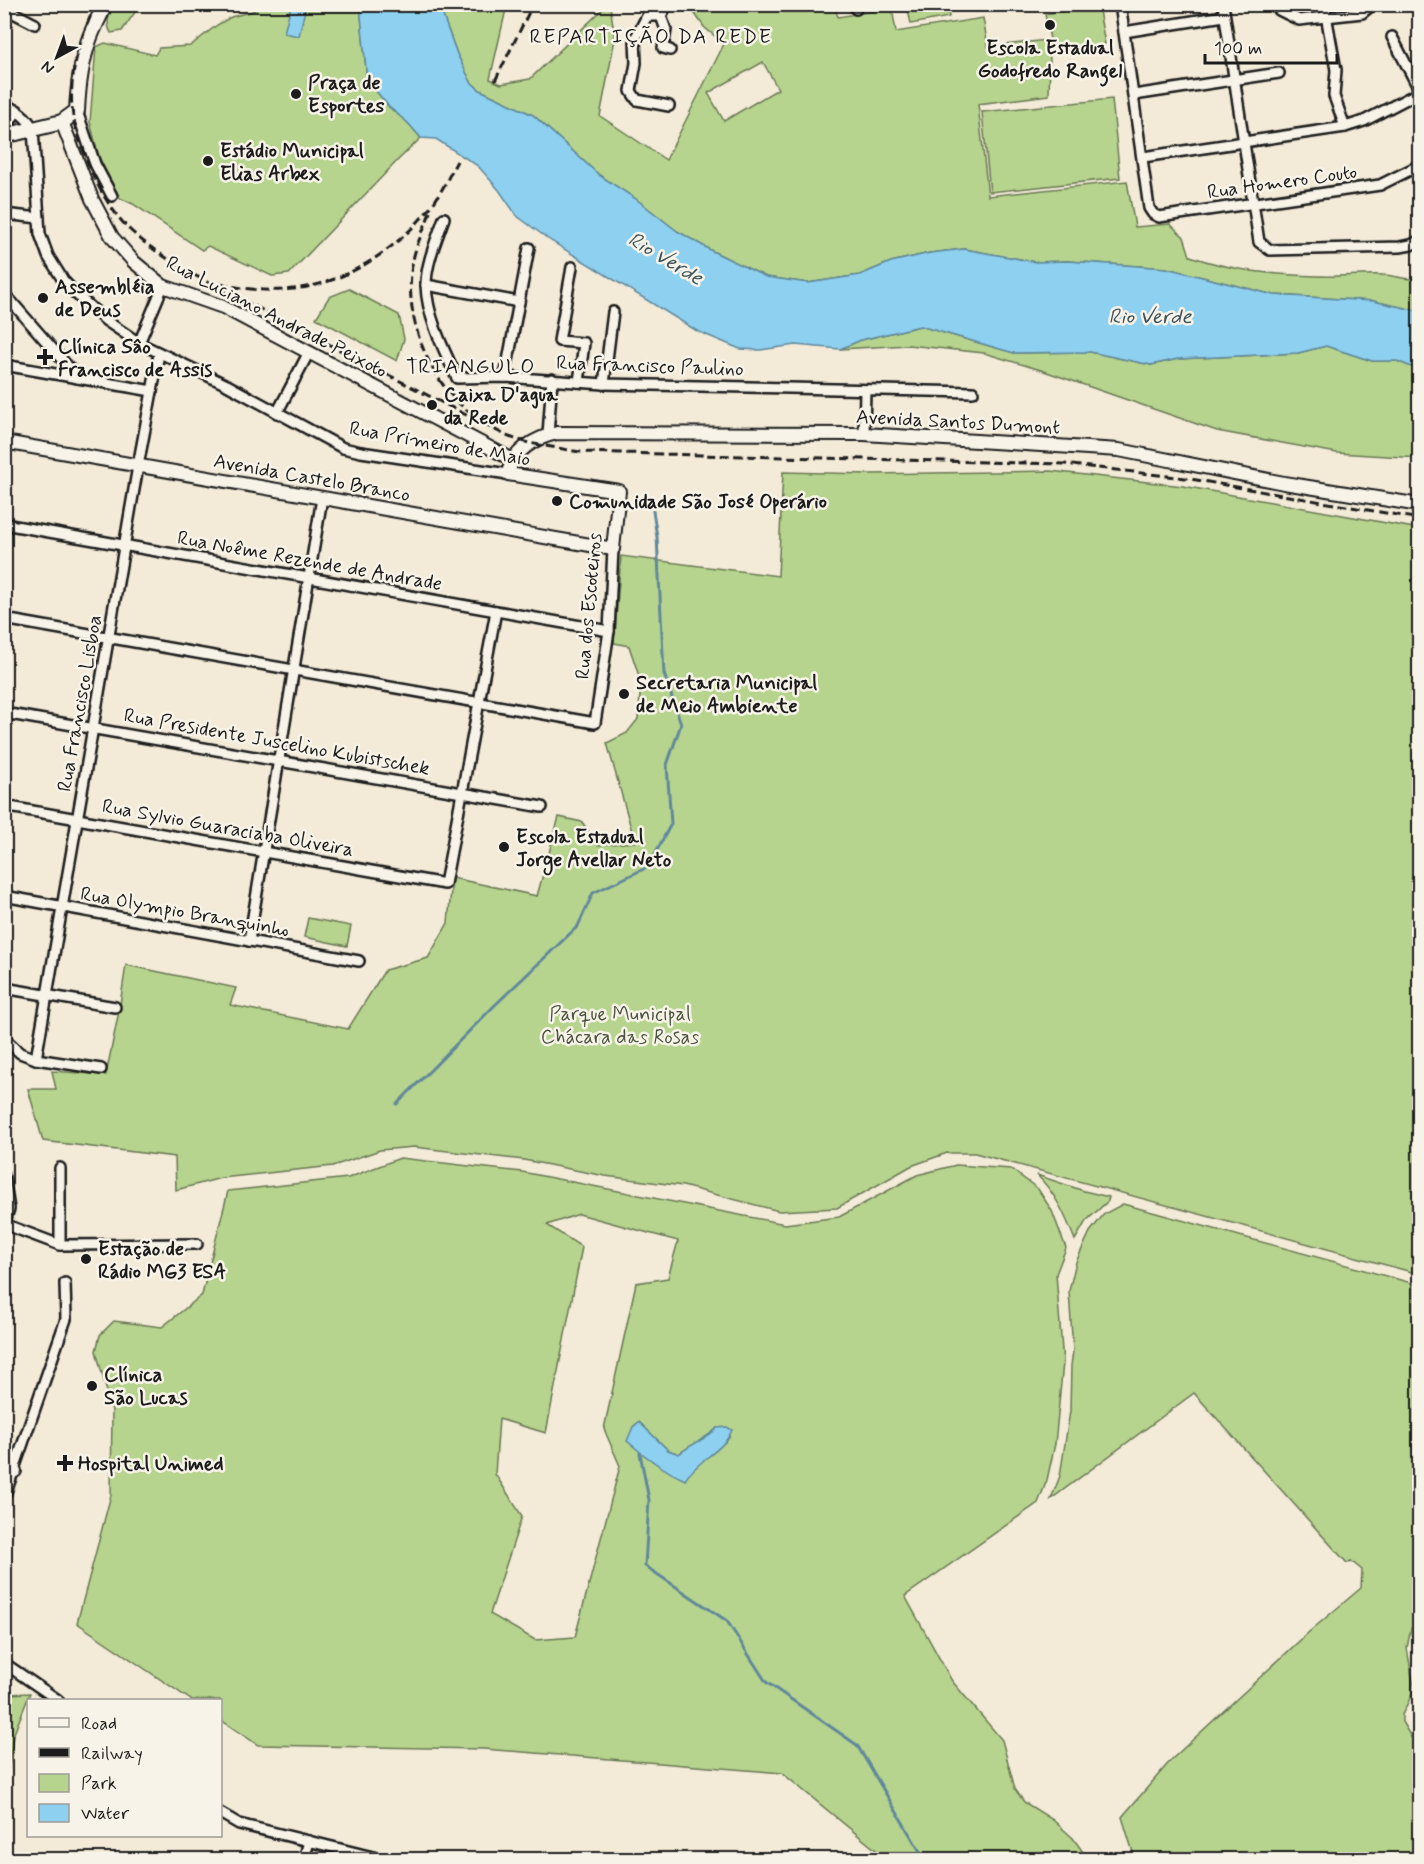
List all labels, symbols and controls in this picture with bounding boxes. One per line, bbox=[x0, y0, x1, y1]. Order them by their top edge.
marker: Escola Estadual Godofredo Rangel bbox=[1043, 18, 1057, 32]
district label: REPARTIÇÃO DA REDE bbox=[530, 23, 772, 51]
north arrow bbox=[27, 27, 87, 87]
scale bar bbox=[1205, 27, 1337, 65]
place label: Escola Estadual Godofredo Rangel bbox=[978, 35, 1122, 87]
text: 100 m bbox=[1214, 37, 1262, 61]
text: N bbox=[37, 56, 59, 79]
place label: Praça de Esportes bbox=[308, 70, 384, 120]
marker: Praça de Esportes bbox=[289, 87, 303, 101]
place label: Estádio Municipal Elias Arbex bbox=[220, 138, 364, 188]
marker: Estádio Municipal Elias Arbex bbox=[201, 154, 215, 168]
street label: Rua Homero Couto bbox=[1206, 159, 1359, 206]
water label: Rio Verde bbox=[623, 225, 709, 293]
street label: Rua Luciano Andrade Peixoto bbox=[161, 250, 392, 385]
place label: Assembléia de Deus bbox=[55, 274, 155, 324]
marker: Assembléia de Deus bbox=[36, 291, 50, 305]
water label: Rio Verde bbox=[1109, 303, 1192, 331]
place label: Clínica Sâo Francisco de Assis bbox=[58, 334, 212, 384]
marker: Clínica Sâo Francisco de Assis bbox=[36, 348, 54, 366]
street label: Rua Francisco Paulino bbox=[556, 350, 744, 383]
district label: TRIANGULO bbox=[406, 353, 536, 381]
place label: Caixa D'agua da Rede bbox=[444, 382, 559, 432]
marker: Caixa D'agua da Rede bbox=[425, 398, 439, 412]
street label: Avenida Santos Dumont bbox=[855, 404, 1061, 441]
street label: Rua Primeiro de Maio bbox=[347, 415, 532, 474]
street label: Avenida Castelo Branco bbox=[211, 448, 412, 509]
place label: Comunidade São José Operário bbox=[569, 489, 827, 516]
marker: Comunidade São José Operário bbox=[550, 494, 564, 508]
street label: Rua Noême Rezende de Andrade bbox=[175, 525, 444, 598]
street label: Rua dos Escoteiros bbox=[570, 532, 609, 681]
street label: Rua Francisco Lisboa bbox=[52, 613, 109, 794]
place label: Secretaria Municipal de Meio Ambiente bbox=[636, 670, 817, 720]
marker: Secretaria Municipal de Meio Ambiente bbox=[617, 687, 631, 701]
street label: Rua Presidente Juscelino Kubistschek bbox=[122, 702, 432, 783]
street label: Rua Sylvio Guaraciaba Oliveira bbox=[100, 793, 356, 864]
place label: Escola Estadual Jorge Avellar Neto bbox=[516, 824, 672, 876]
marker: Escola Estadual Jorge Avellar Neto bbox=[497, 840, 511, 854]
street label: Rua Olympio Branquinho bbox=[78, 881, 291, 944]
park label: Parque Municipal Chácara das Rosas bbox=[541, 1001, 699, 1051]
place label: Estação de Rádio MG3 ESA bbox=[98, 1236, 226, 1286]
marker: Estação de Rádio MG3 ESA bbox=[79, 1252, 93, 1266]
place label: Clínica São Lucas bbox=[104, 1362, 188, 1412]
marker: Clínica São Lucas bbox=[85, 1379, 99, 1393]
place label: Hospital Unimed bbox=[78, 1451, 223, 1478]
marker: Hospital Unimed bbox=[56, 1454, 74, 1472]
legend bbox=[27, 1699, 222, 1837]
text: Road bbox=[81, 1712, 117, 1736]
text: Railway bbox=[81, 1742, 143, 1766]
text: Park bbox=[81, 1772, 117, 1796]
text: Water bbox=[81, 1802, 130, 1826]

